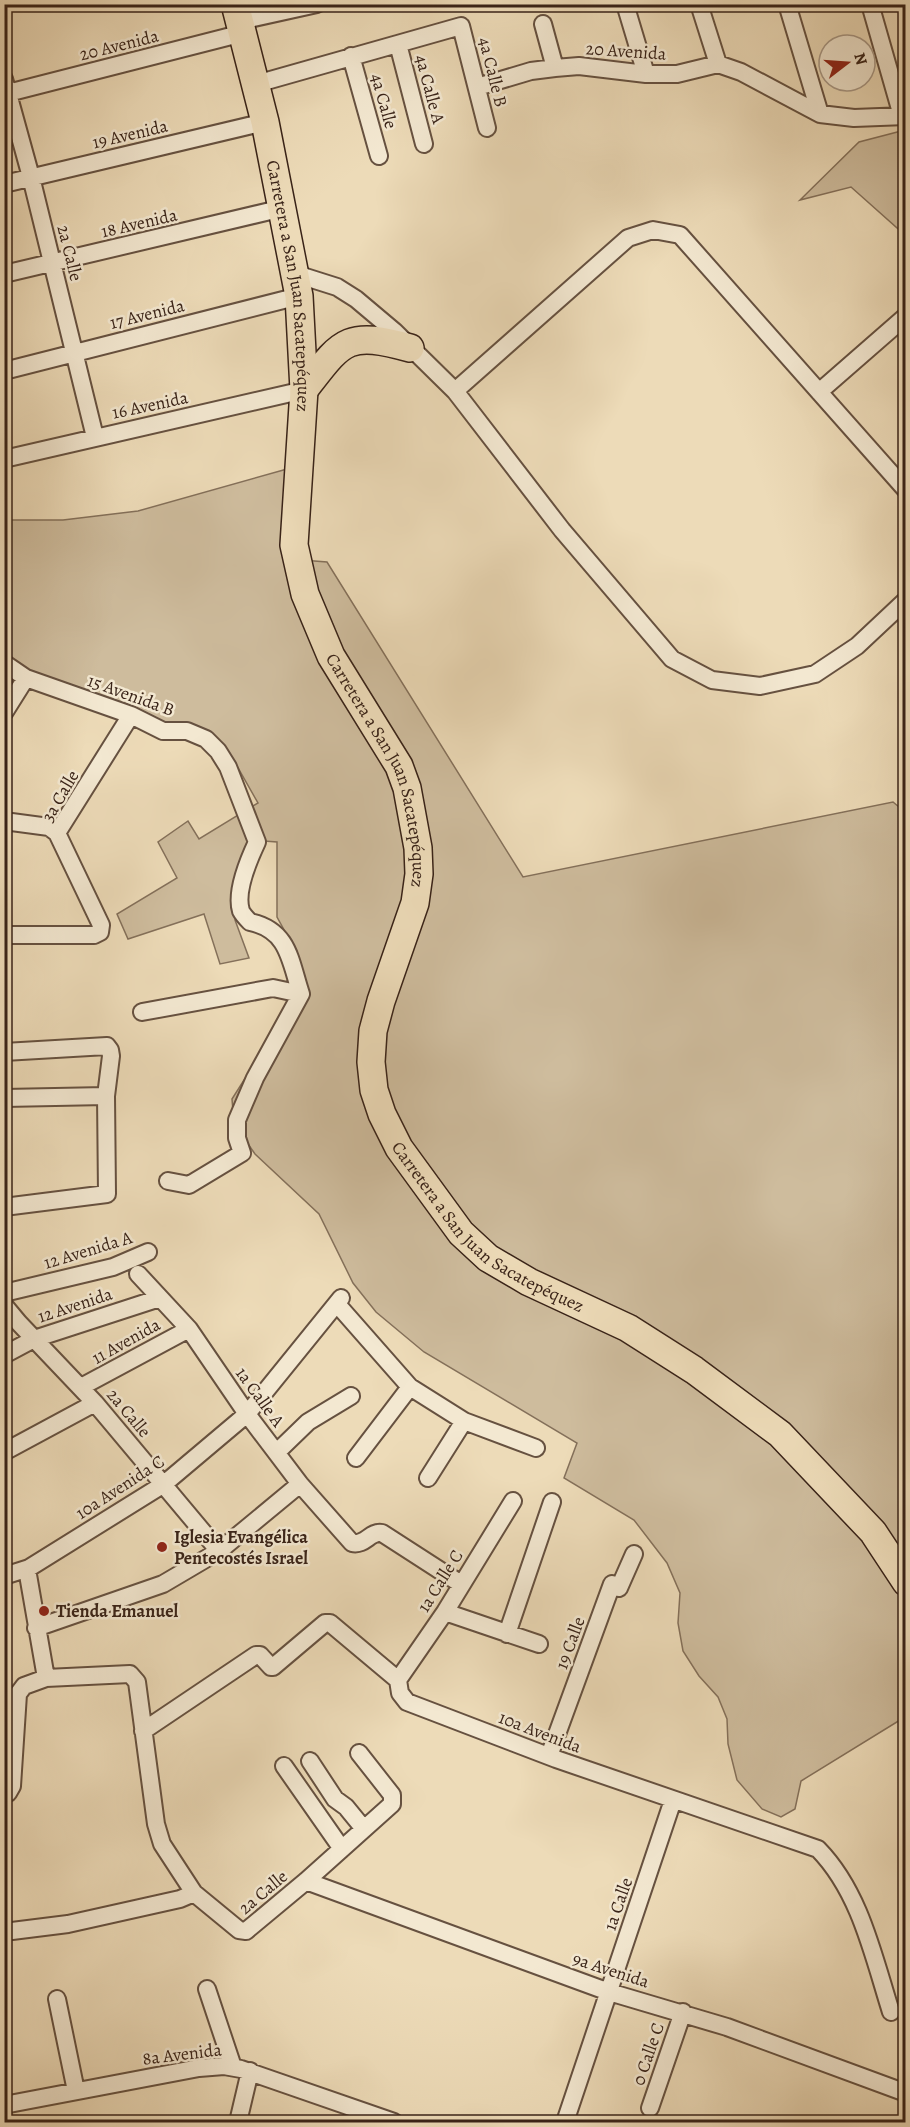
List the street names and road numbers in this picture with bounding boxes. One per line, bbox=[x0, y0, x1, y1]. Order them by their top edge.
street label: 20 Avenida bbox=[77, 23, 162, 66]
street label: 4a Calle B bbox=[473, 35, 513, 109]
street label: 20 Avenida bbox=[585, 36, 668, 66]
street label: 4a Calle A bbox=[409, 52, 451, 127]
street label: 4a Calle bbox=[365, 70, 403, 132]
street label: 19 Avenida bbox=[90, 114, 171, 154]
street label: Carretera a San Juan Sacatepéquez bbox=[261, 158, 316, 413]
street label: 18 Avenida bbox=[99, 202, 180, 243]
street label: 2a Calle bbox=[51, 222, 89, 284]
street label: 17 Avenida bbox=[107, 293, 187, 335]
street label: 16 Avenida bbox=[110, 385, 191, 425]
street label: Carretera a San Juan Sacatepéquez bbox=[320, 649, 431, 889]
street label: 15 Avenida B bbox=[84, 668, 178, 722]
street label: 3a Calle bbox=[36, 766, 84, 826]
street label: Carretera a San Juan Sacatepéquez bbox=[386, 1136, 588, 1318]
street label: 12 Avenida A bbox=[41, 1225, 136, 1275]
street label: 12 Avenida bbox=[35, 1281, 116, 1328]
street label: 11 Avenida bbox=[87, 1312, 165, 1370]
street label: 1a Calle A bbox=[230, 1362, 290, 1432]
street label: 2a Calle bbox=[101, 1383, 157, 1443]
street label: 10a Avenida C bbox=[71, 1449, 169, 1525]
street label: 1a Calle C bbox=[411, 1545, 469, 1617]
street label: 19 Calle bbox=[549, 1613, 591, 1673]
street label: 10a Avenida bbox=[495, 1705, 585, 1759]
street label: 2a Calle bbox=[233, 1864, 293, 1920]
street label: 1a Calle bbox=[598, 1874, 638, 1934]
street label: 9a Avenida bbox=[570, 1946, 653, 1994]
street label: 0 Calle C bbox=[626, 2020, 670, 2088]
street label: 8a Avenida bbox=[141, 2037, 224, 2071]

